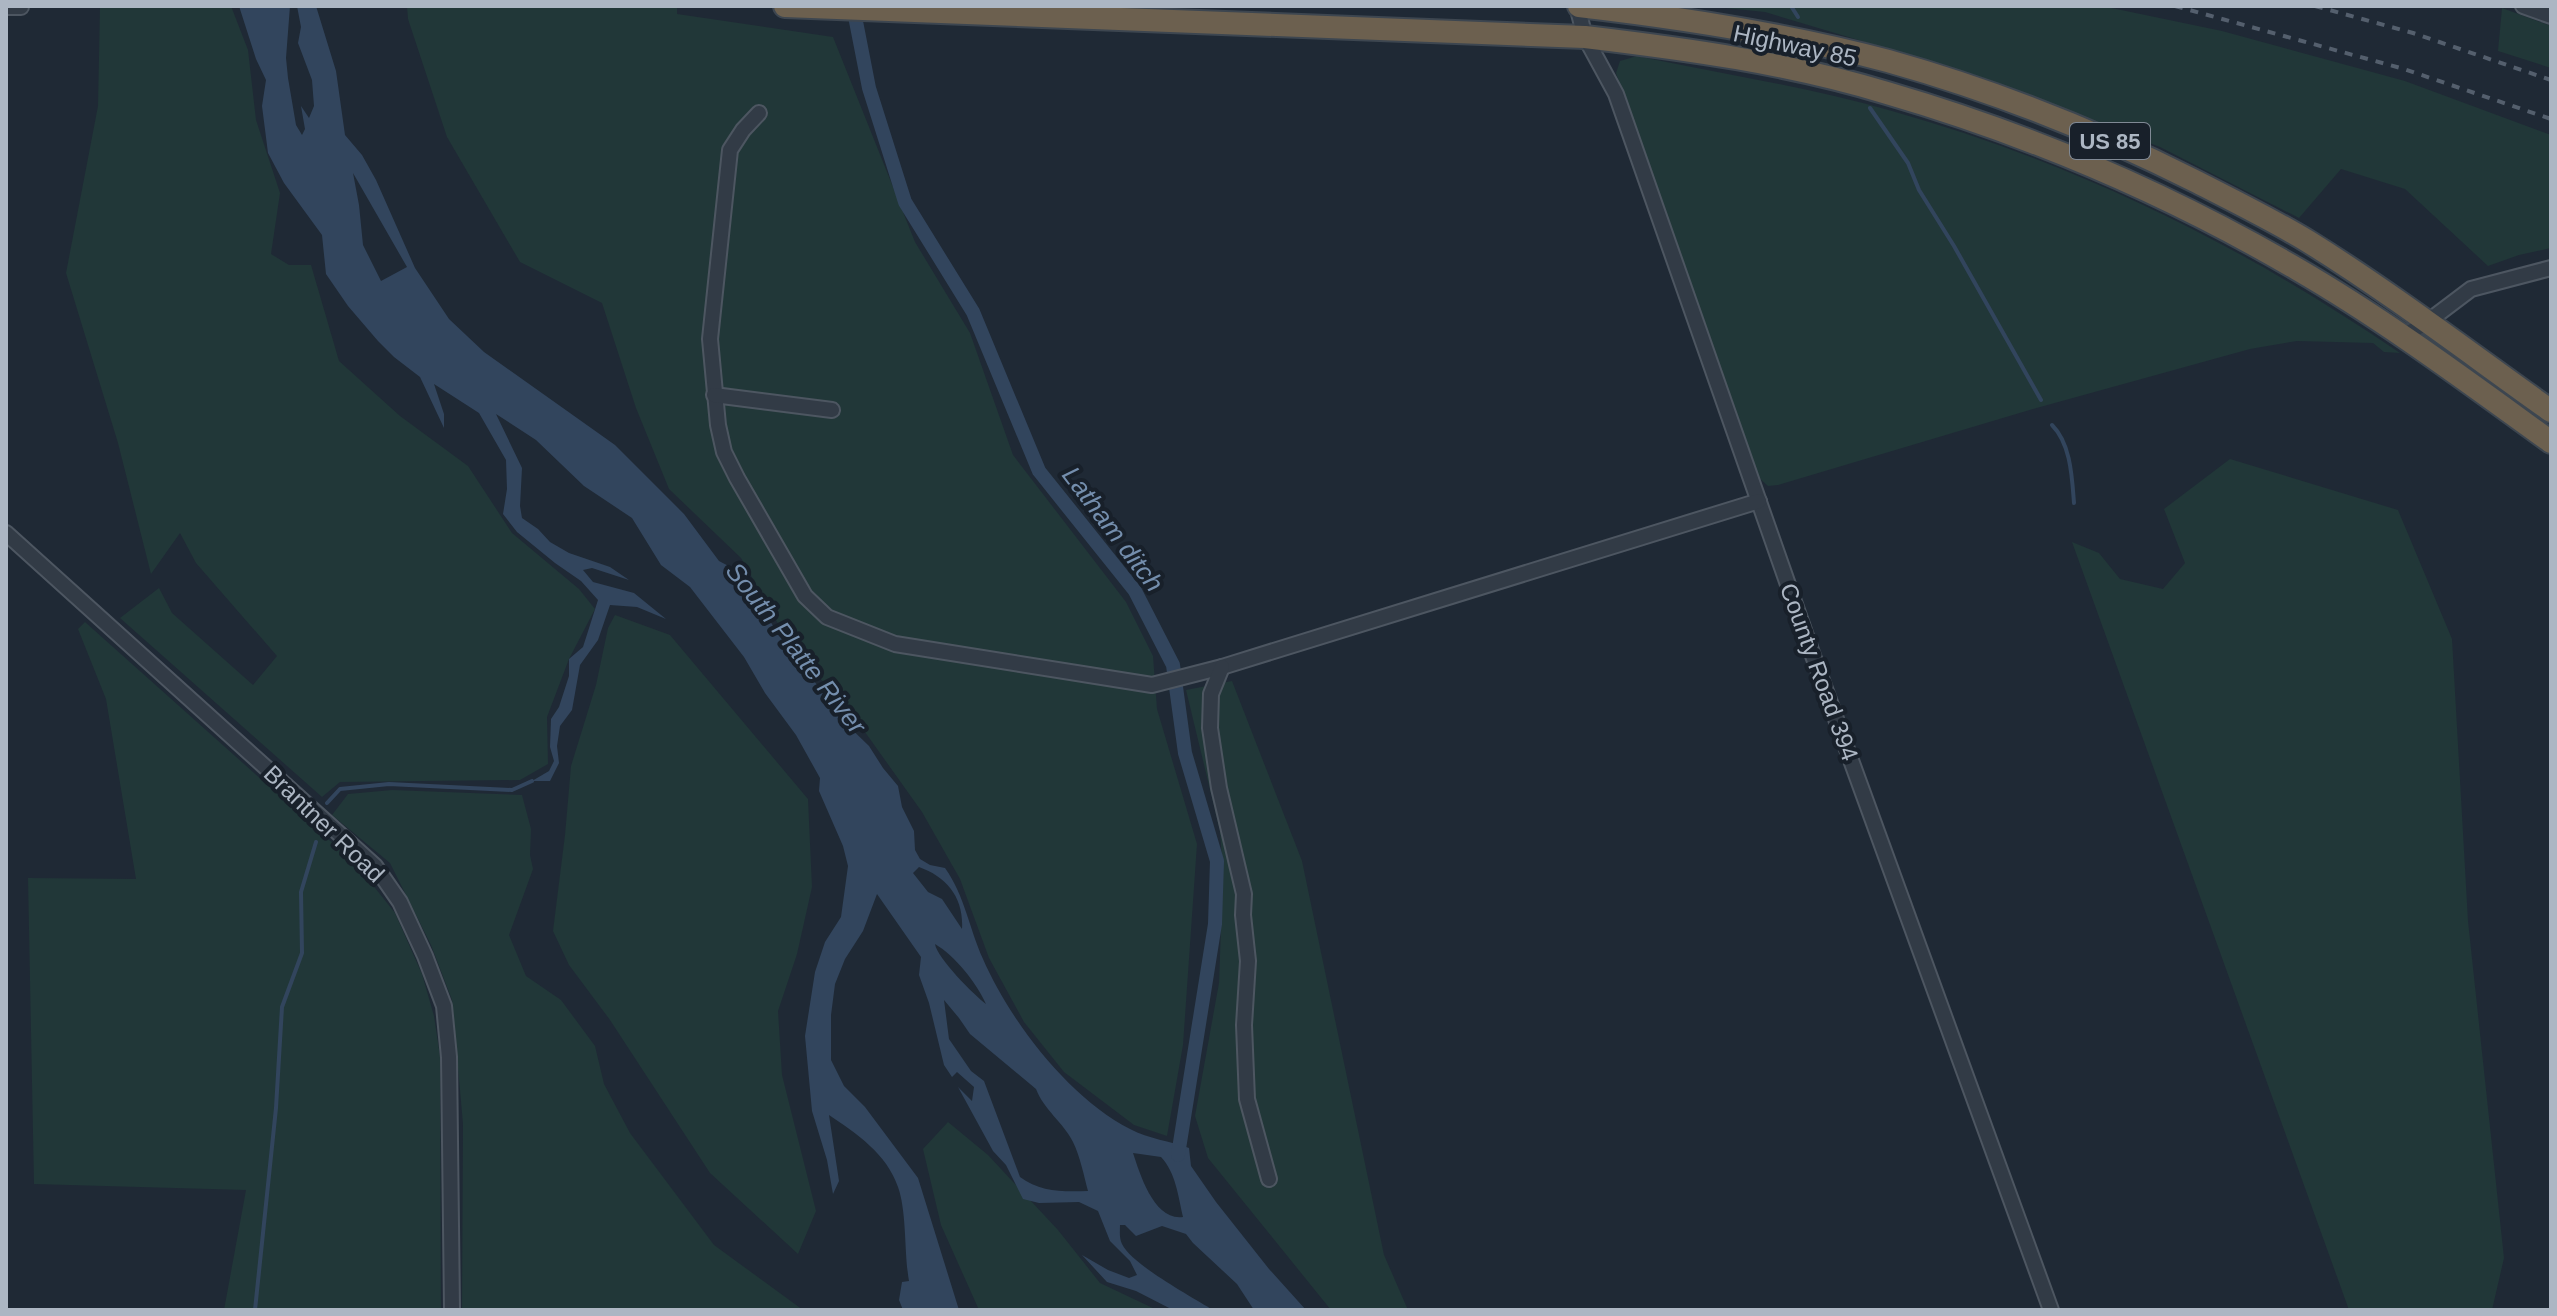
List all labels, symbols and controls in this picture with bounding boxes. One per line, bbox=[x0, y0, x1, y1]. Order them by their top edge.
street label: Highway 85 bbox=[1731, 19, 1859, 72]
road number: US 85 bbox=[2070, 123, 2150, 159]
water label: Latham ditch bbox=[1056, 461, 1170, 597]
water label: South Platte River bbox=[720, 556, 873, 741]
street label: County Road 394 bbox=[1775, 579, 1864, 764]
street label: Brantner Road bbox=[259, 760, 390, 888]

